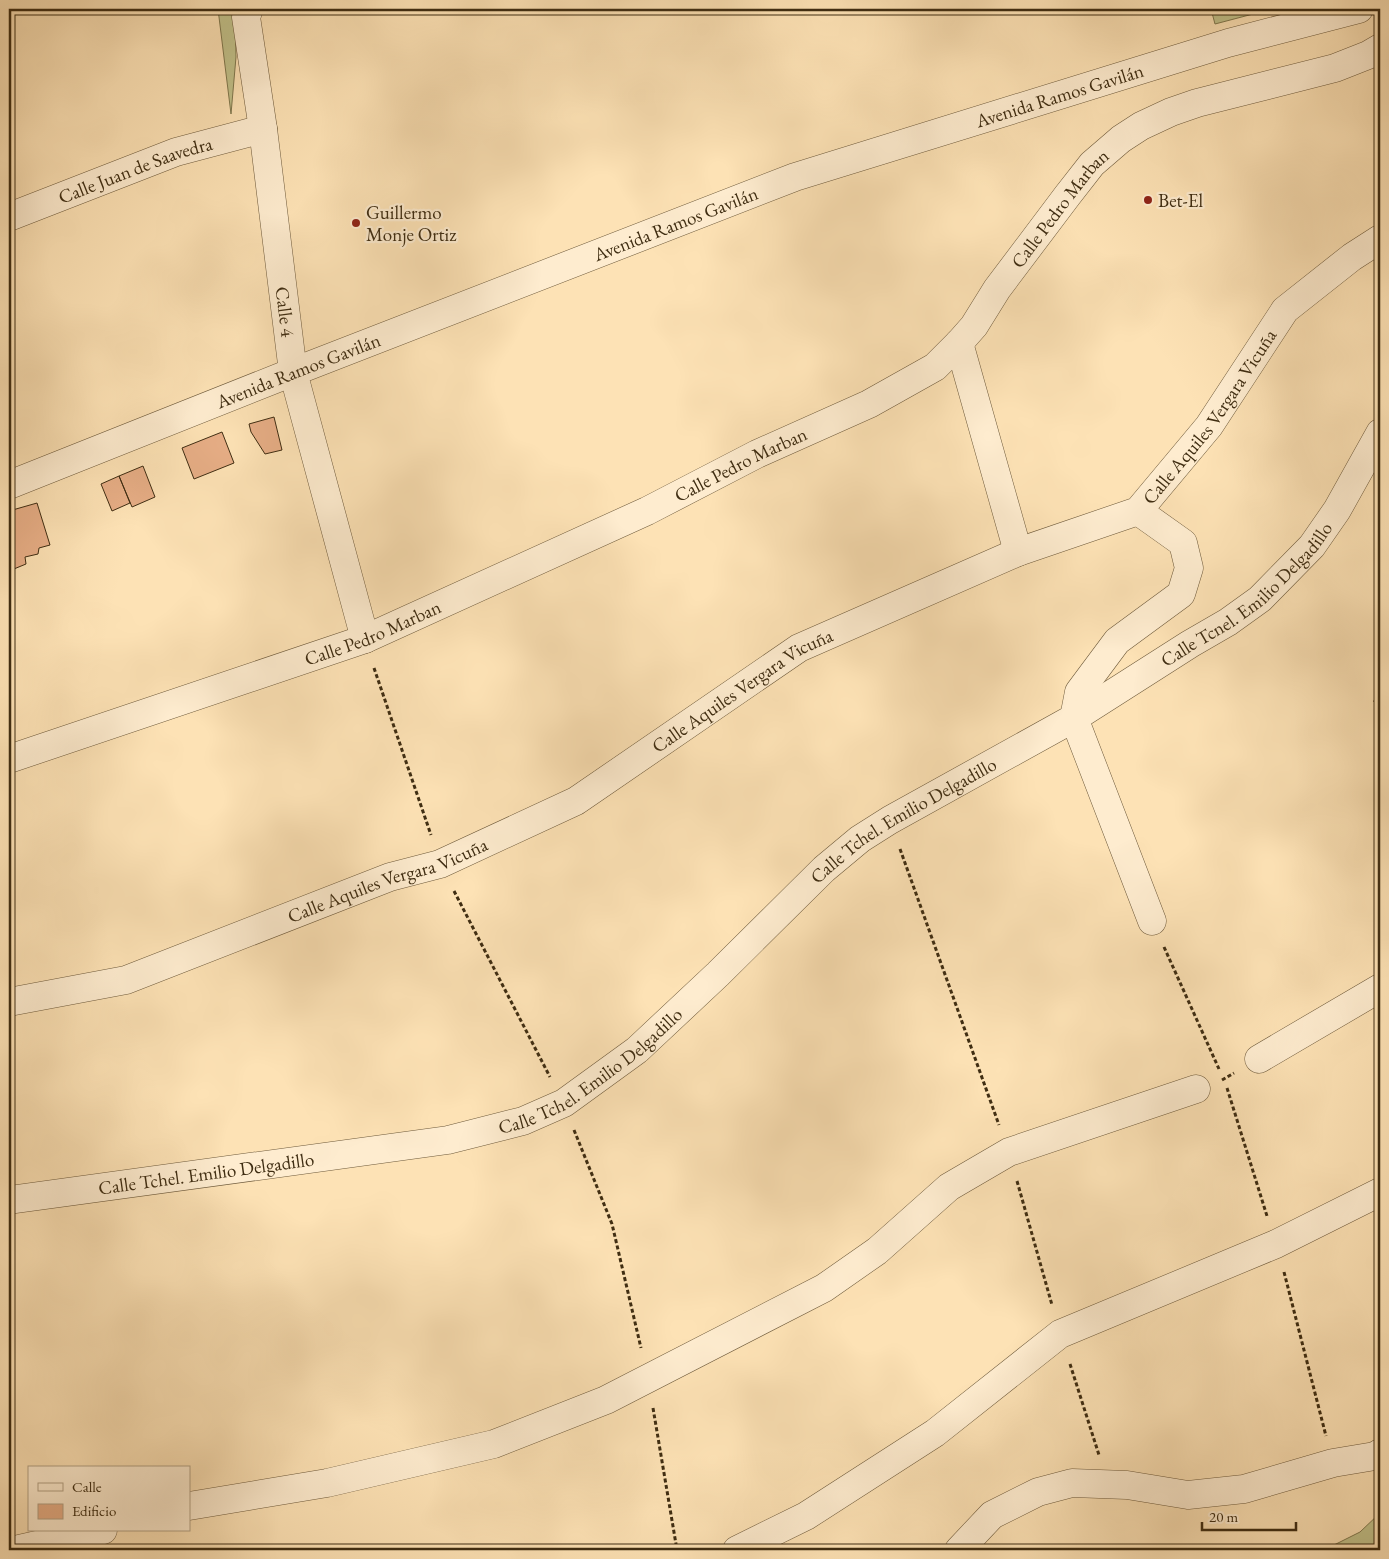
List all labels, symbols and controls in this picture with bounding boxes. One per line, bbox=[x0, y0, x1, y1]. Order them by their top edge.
street label: Avenida Ramos Gavilán bbox=[972, 58, 1147, 134]
street label: Calle Juan de Saavedra bbox=[55, 131, 216, 210]
street label: Calle Pedro Marban bbox=[1005, 143, 1114, 273]
street label: Avenida Ramos Gavilán bbox=[589, 181, 761, 267]
place label: Bet-El bbox=[1158, 188, 1203, 213]
marker: Bet-El bbox=[1142, 194, 1154, 206]
place label: Guillermo Monje Ortiz bbox=[366, 200, 457, 247]
marker: Guillermo Monje Ortiz bbox=[350, 217, 362, 229]
street label: Calle 4 bbox=[270, 285, 301, 339]
street label: Calle Aquiles Vergara Vicuña bbox=[1137, 324, 1282, 510]
street label: Avenida Ramos Gavilán bbox=[212, 327, 384, 415]
street label: Calle Pedro Marban bbox=[670, 421, 811, 508]
street label: Calle Tcnel. Emilio Delgadillo bbox=[1156, 517, 1338, 673]
street label: Calle Pedro Marban bbox=[301, 594, 445, 672]
street label: Calle Aquiles Vergara Vicuña bbox=[647, 623, 837, 758]
street label: Calle Tchel. Emilio Delgadillo bbox=[805, 751, 1001, 889]
street label: Calle Aquiles Vergara Vicuña bbox=[284, 832, 492, 929]
street label: Calle Tchel. Emilio Delgadillo bbox=[496, 1002, 688, 1140]
street label: Calle Tchel. Emilio Delgadillo bbox=[97, 1146, 316, 1201]
legend bbox=[28, 1466, 190, 1532]
text: Calle bbox=[72, 1477, 102, 1496]
scale bar bbox=[1202, 1499, 1295, 1531]
text: Edificio bbox=[72, 1501, 116, 1520]
text: 20 m bbox=[1209, 1507, 1238, 1526]

